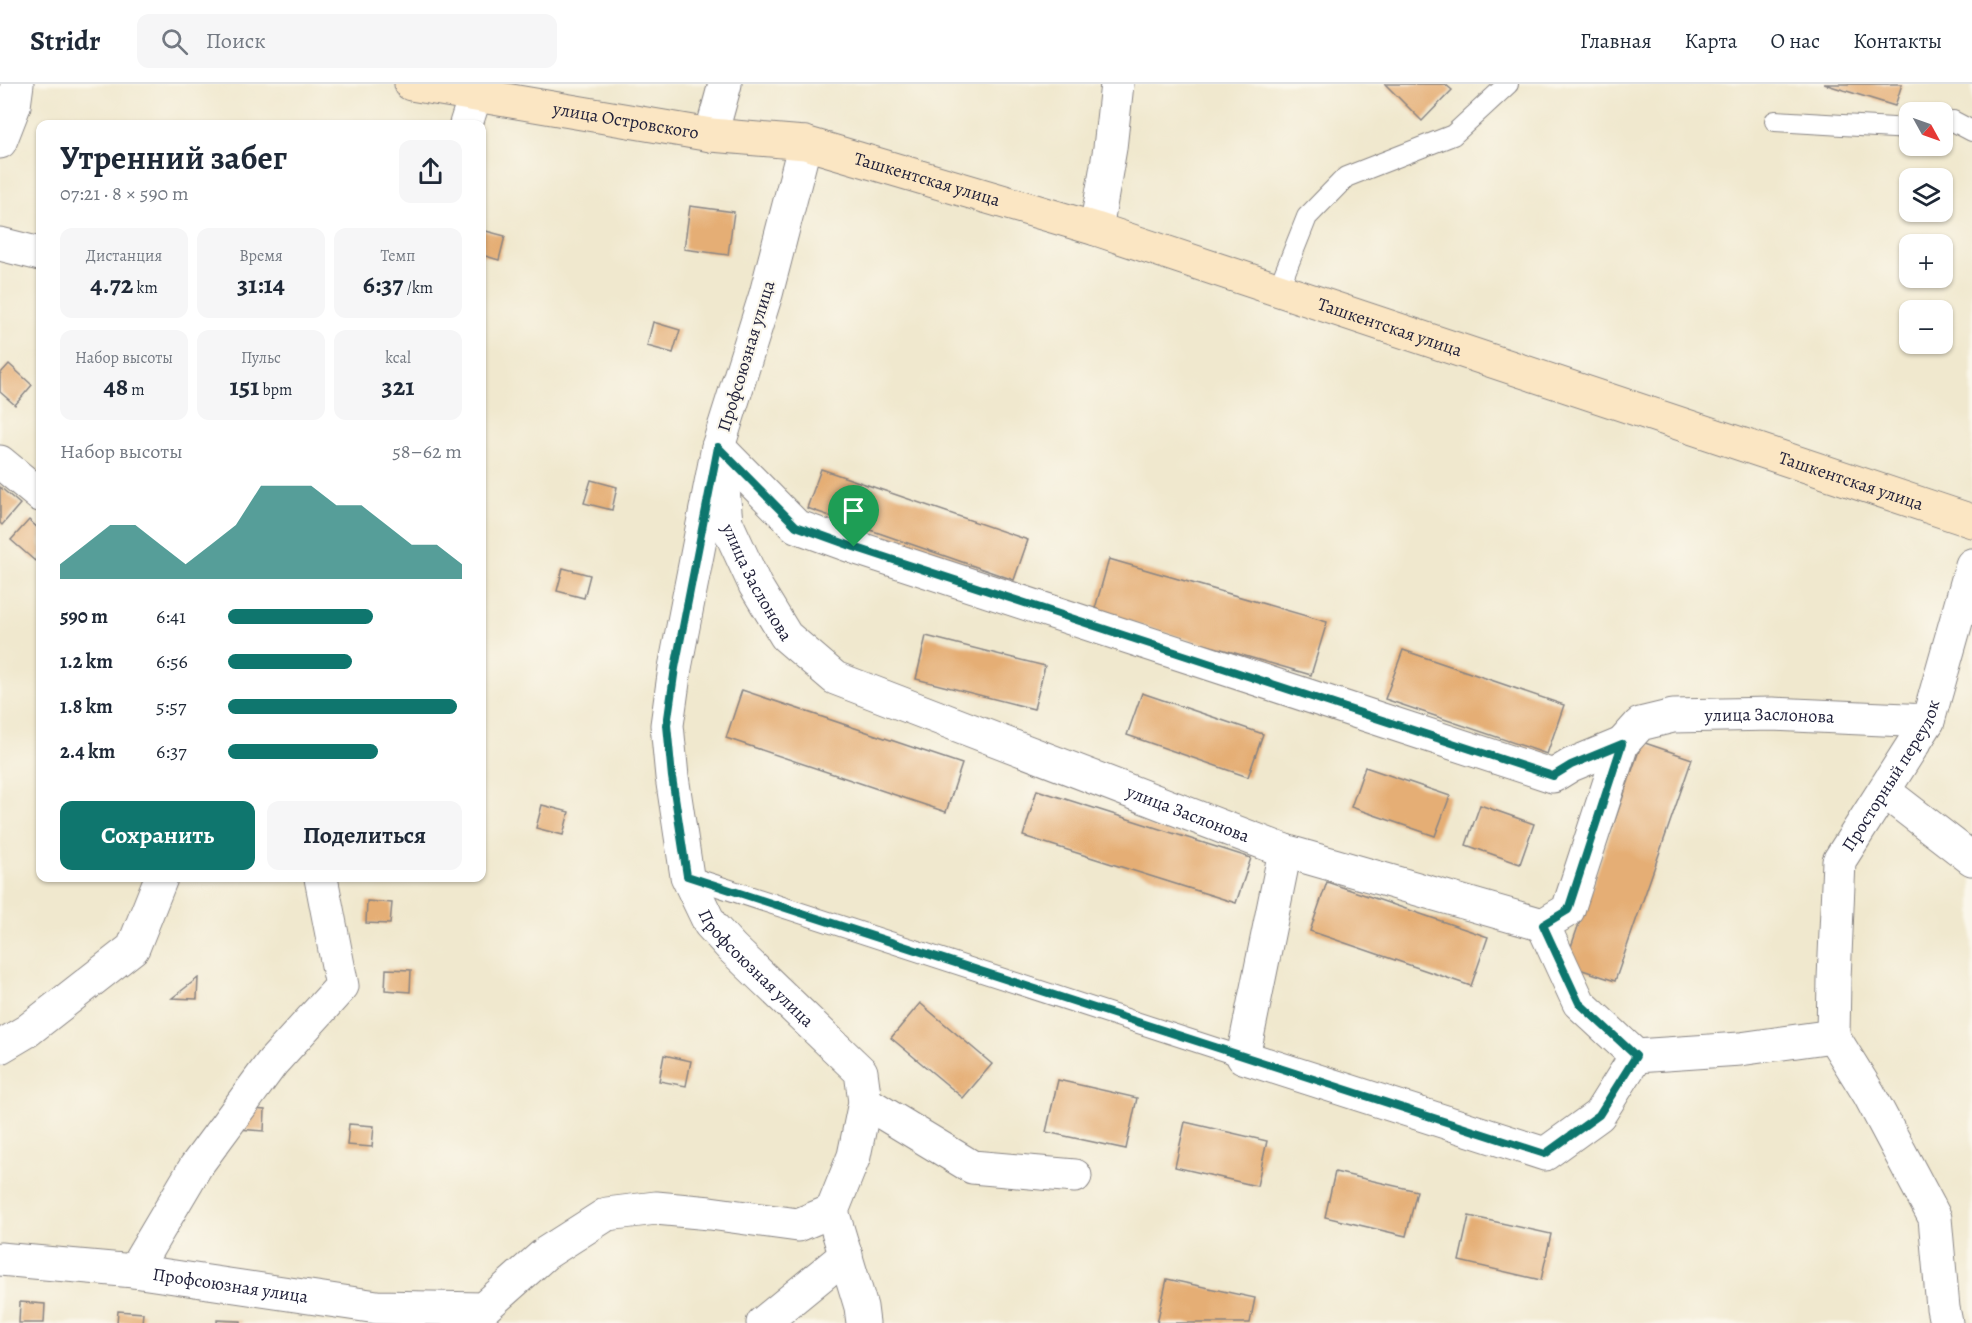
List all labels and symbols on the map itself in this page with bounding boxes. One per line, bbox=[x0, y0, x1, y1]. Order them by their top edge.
street label: улица Островского bbox=[550, 96, 701, 145]
north arrow bbox=[1899, 102, 1953, 156]
street label: Ташкентская улица bbox=[851, 146, 1004, 212]
street label: Профсоюзная улица bbox=[712, 277, 781, 435]
street label: Ташкентская улица bbox=[1315, 292, 1466, 362]
street label: Ташкентская улица bbox=[1776, 445, 1927, 516]
pin bbox=[828, 485, 879, 547]
street label: улица Заслонова bbox=[716, 519, 799, 646]
street label: Просторный переулок bbox=[1836, 697, 1945, 856]
street label: улица Заслонова bbox=[1703, 702, 1836, 729]
street label: улица Заслонова bbox=[1122, 779, 1254, 848]
street label: Профсоюзная улица bbox=[693, 905, 820, 1033]
street label: Профсоюзная улица bbox=[151, 1262, 310, 1309]

